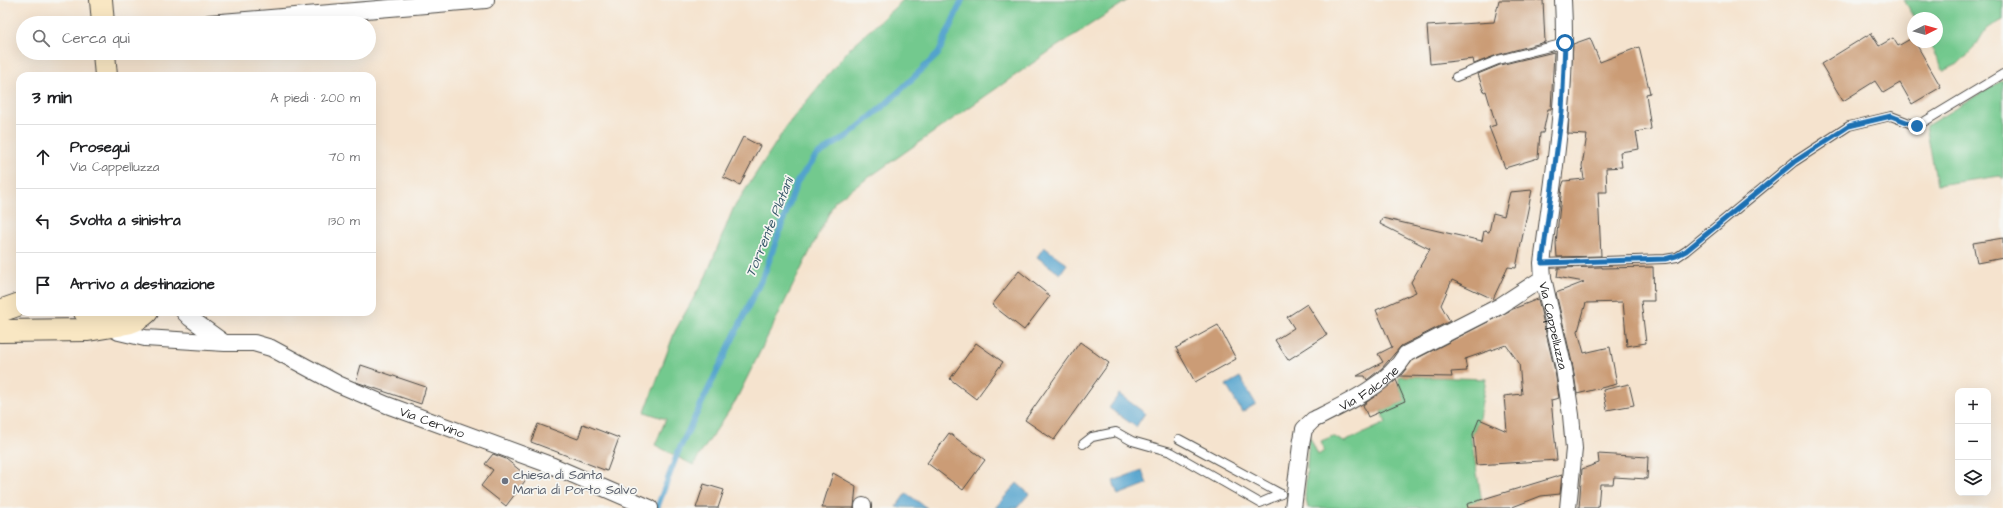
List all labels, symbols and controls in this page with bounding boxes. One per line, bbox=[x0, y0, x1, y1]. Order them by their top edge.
north arrow bbox=[1907, 12, 1943, 48]
search box bbox=[16, 16, 376, 60]
icon: search bbox=[30, 27, 52, 49]
text: Cerca qui bbox=[62, 28, 130, 49]
route start bbox=[1556, 34, 1574, 52]
text: 3 min bbox=[32, 86, 72, 110]
text: A piedi · 200 m bbox=[270, 89, 360, 107]
route end bbox=[1908, 117, 1926, 135]
text: Prosegui bbox=[70, 137, 130, 158]
icon: ahead bbox=[32, 146, 54, 168]
text: 70 m bbox=[328, 148, 360, 166]
text: Via Cappelluzza bbox=[70, 158, 159, 176]
water label: Torrente Platani bbox=[741, 173, 800, 280]
icon: left bbox=[32, 210, 54, 232]
text: Svolta a sinistra bbox=[70, 210, 181, 231]
text: 130 m bbox=[328, 212, 360, 230]
icon: arrive bbox=[32, 274, 54, 296]
text: Arrivo a destinazione bbox=[70, 274, 215, 295]
street label: Via Cappelluzza bbox=[1534, 280, 1572, 372]
street label: Via Falcone bbox=[1336, 362, 1403, 415]
map controls bbox=[1955, 388, 1991, 496]
button: + bbox=[1955, 388, 1991, 424]
street label: Via Cervino bbox=[397, 402, 468, 443]
button: − bbox=[1955, 424, 1991, 460]
button: layers bbox=[1955, 460, 1991, 496]
place label: chiesa di Santa Maria di Porto Salvo bbox=[513, 466, 637, 499]
marker: chiesa di Santa Maria di Porto Salvo bbox=[500, 476, 510, 486]

